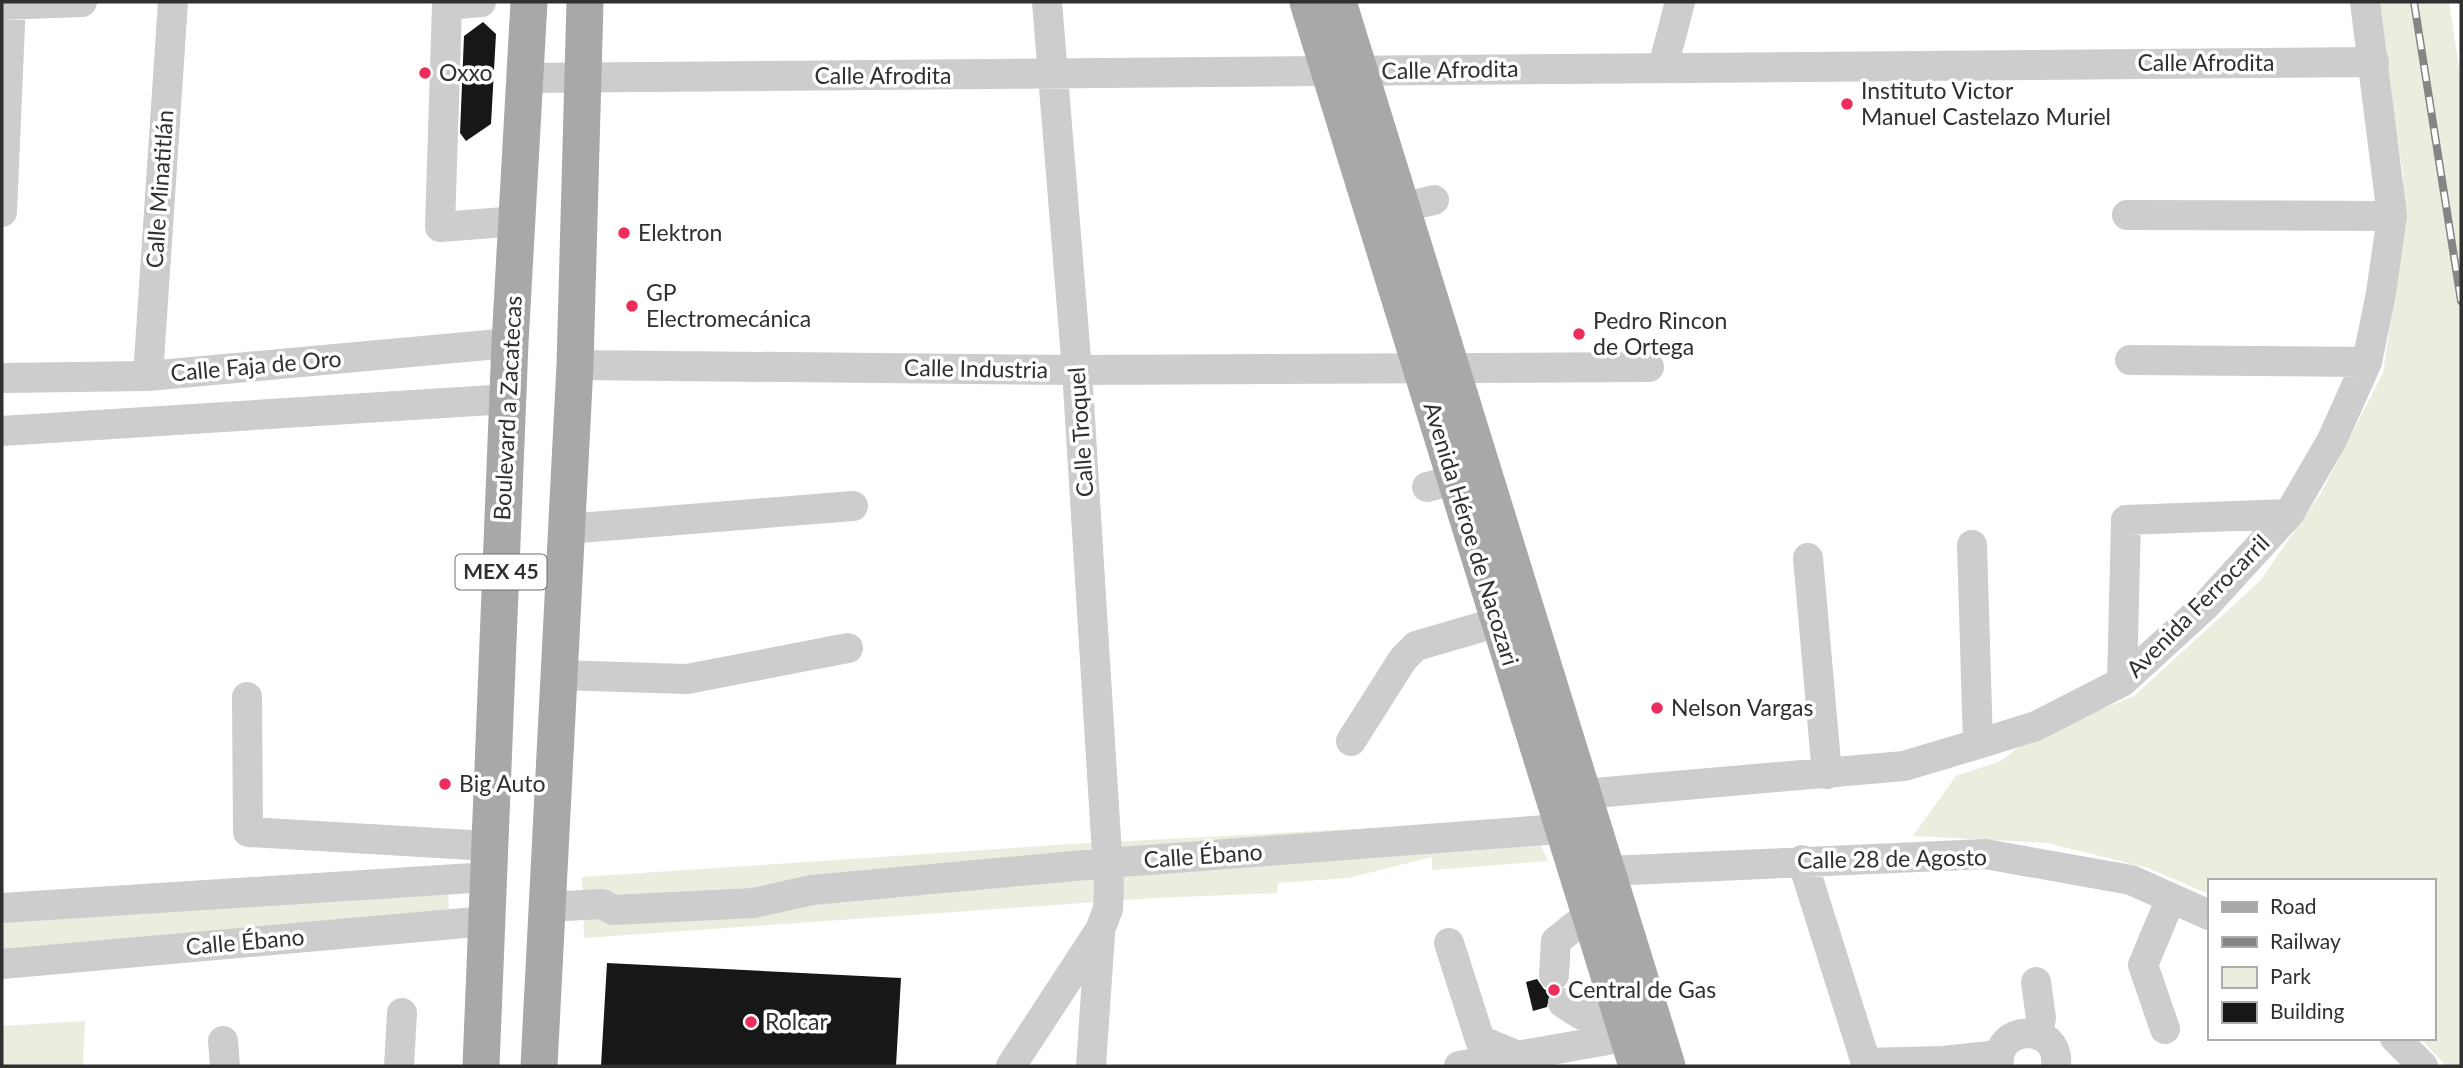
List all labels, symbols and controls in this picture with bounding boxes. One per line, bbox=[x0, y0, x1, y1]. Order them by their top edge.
street label: Calle Afrodita bbox=[2137, 48, 2275, 76]
street label: Calle Afrodita bbox=[1381, 54, 1519, 84]
place label: Oxxo bbox=[439, 58, 493, 86]
street label: Calle Afrodita bbox=[814, 61, 952, 89]
marker: Oxxo bbox=[417, 65, 433, 81]
place label: Instituto Victor Manuel Castelazo Muriel bbox=[1861, 76, 2111, 130]
marker: Instituto Victor Manuel Castelazo Muriel bbox=[1839, 96, 1855, 112]
street label: Calle Minatitlán bbox=[140, 109, 179, 269]
place label: Elektron bbox=[638, 218, 722, 246]
marker: Elektron bbox=[616, 225, 632, 241]
place label: GP Electromecánica bbox=[646, 278, 811, 332]
street label: Boulevard a Zacatecas bbox=[487, 295, 527, 521]
marker: GP Electromecánica bbox=[624, 298, 640, 314]
place label: Pedro Rincon de Ortega bbox=[1593, 306, 1727, 360]
marker: Pedro Rincon de Ortega bbox=[1571, 326, 1587, 342]
street label: Calle Faja de Oro bbox=[169, 344, 342, 386]
street label: Calle Industria bbox=[904, 353, 1048, 383]
street label: Calle Troquel bbox=[1061, 366, 1099, 498]
street label: Avenida Héroe de Nacozari bbox=[1419, 399, 1525, 669]
street label: Avenida Ferrocarril bbox=[2120, 528, 2275, 683]
road number: MEX 45 bbox=[456, 554, 546, 590]
place label: Nelson Vargas bbox=[1671, 693, 1813, 721]
marker: Nelson Vargas bbox=[1649, 700, 1665, 716]
place label: Big Auto bbox=[459, 769, 546, 797]
marker: Big Auto bbox=[437, 776, 453, 792]
street label: Calle Ébano bbox=[1143, 837, 1263, 873]
street label: Calle 28 de Agosto bbox=[1797, 842, 1987, 874]
legend bbox=[2208, 879, 2435, 1040]
text: Road bbox=[2270, 893, 2317, 918]
street label: Calle Ébano bbox=[184, 922, 305, 960]
text: Railway bbox=[2270, 928, 2341, 953]
text: Park bbox=[2270, 963, 2311, 988]
place label: Central de Gas bbox=[1568, 975, 1716, 1003]
marker: Central de Gas bbox=[1546, 982, 1562, 998]
text: Building bbox=[2270, 998, 2345, 1023]
place label: Rolcar bbox=[765, 1007, 829, 1035]
marker: Rolcar bbox=[743, 1014, 759, 1030]

